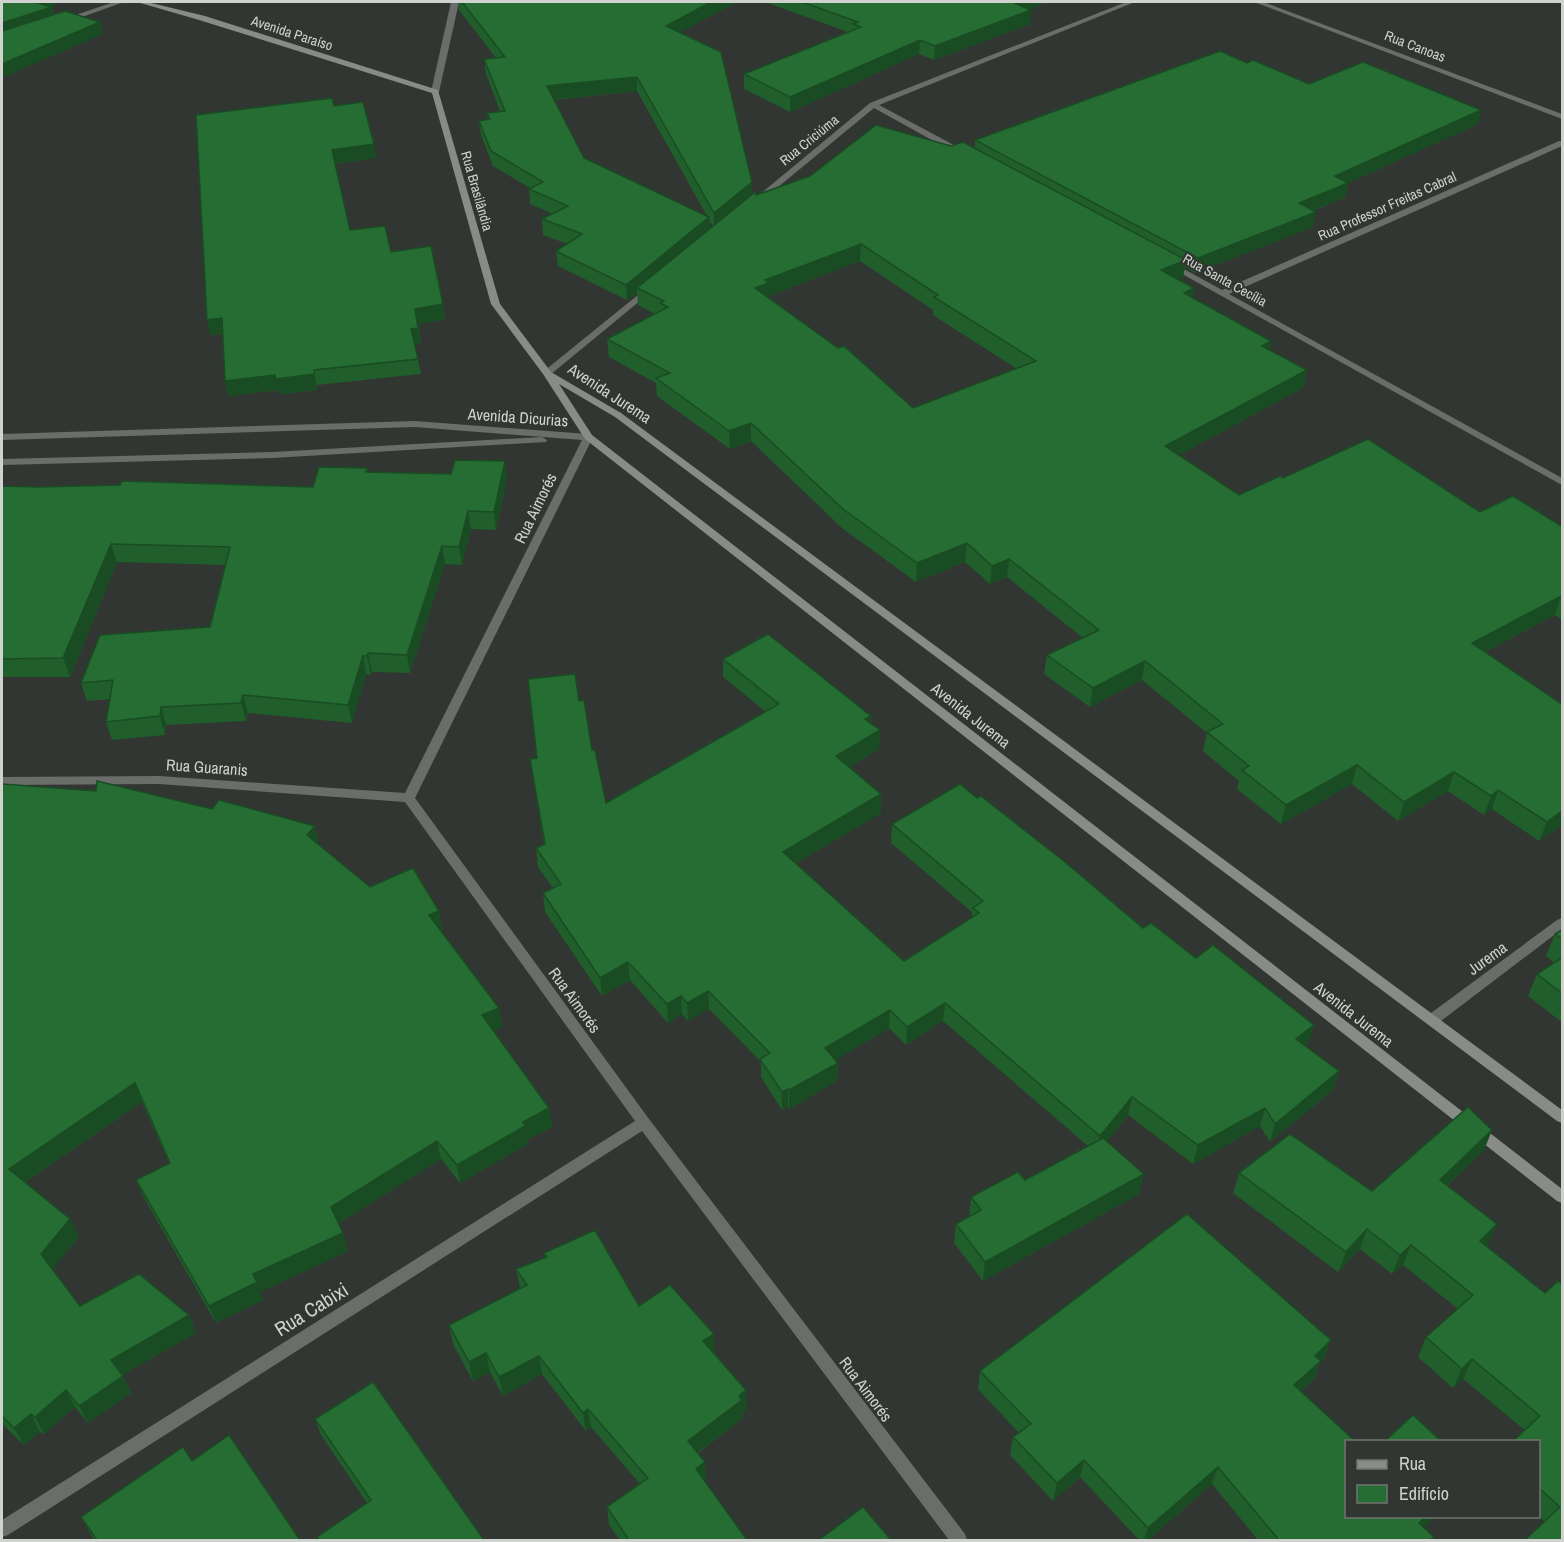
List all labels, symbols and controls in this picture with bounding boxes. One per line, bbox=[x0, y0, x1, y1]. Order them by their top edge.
street label: Avenida Paraíso bbox=[248, 11, 335, 55]
street label: Rua Canoas bbox=[1382, 26, 1448, 66]
street label: Rua Criciúma bbox=[776, 110, 843, 169]
street label: Rua Brasilândia bbox=[457, 149, 497, 234]
street label: Rua Professor Freitas Cabral bbox=[1315, 167, 1459, 245]
street label: Rua Santa Cecília bbox=[1180, 250, 1271, 311]
street label: Avenida Jurema bbox=[563, 357, 657, 429]
street label: Avenida Dicurias bbox=[466, 402, 569, 431]
street label: Rua Aimorés bbox=[508, 469, 562, 547]
street label: Avenida Jurema bbox=[926, 676, 1016, 753]
street label: Rua Guaranis bbox=[165, 753, 249, 781]
street label: Jurema bbox=[1463, 936, 1512, 980]
street label: Rua Aimorés bbox=[544, 963, 606, 1037]
street label: Avenida Jurema bbox=[1309, 975, 1399, 1052]
street label: Rua Cabixi bbox=[269, 1276, 353, 1342]
street label: Rua Aimorés bbox=[834, 1352, 898, 1426]
legend bbox=[1345, 1440, 1540, 1518]
text: Rua bbox=[1399, 1451, 1426, 1476]
text: Edifício bbox=[1399, 1481, 1449, 1506]

